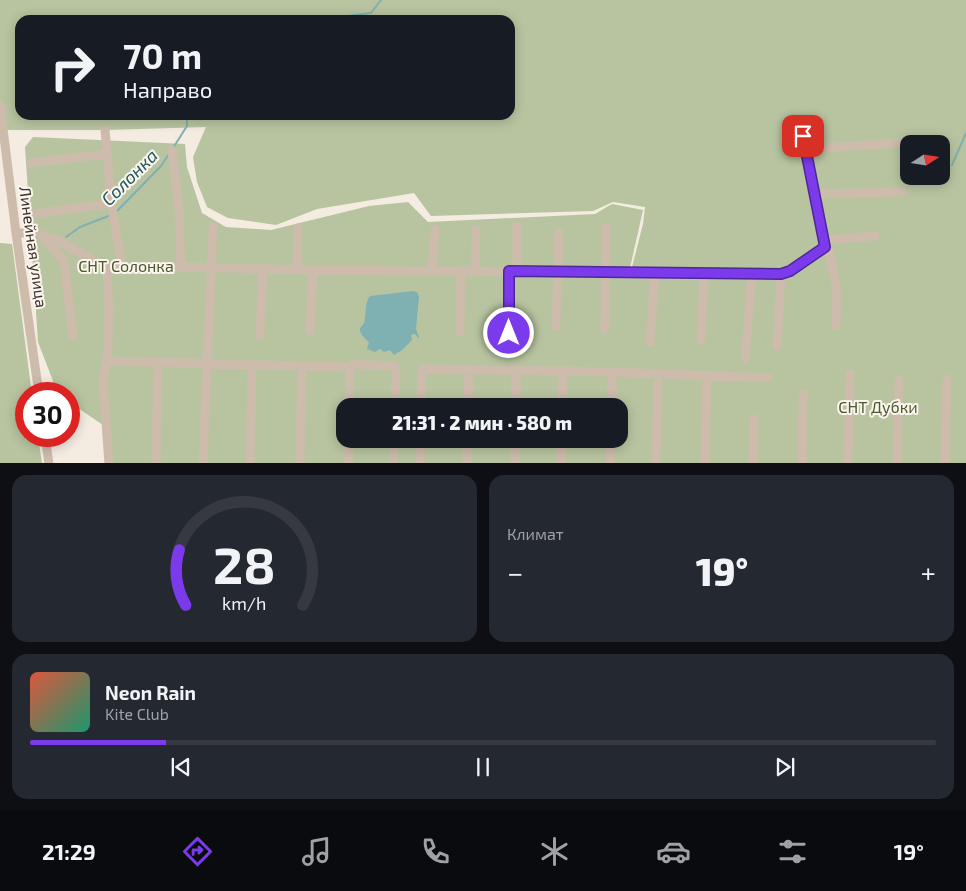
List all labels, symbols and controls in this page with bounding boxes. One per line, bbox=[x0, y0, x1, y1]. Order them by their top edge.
text: 70 m bbox=[123, 34, 202, 76]
icon: right bbox=[40, 35, 105, 100]
text: Направо bbox=[123, 76, 212, 102]
pin bbox=[782, 115, 824, 157]
icon: arrive bbox=[789, 122, 817, 150]
north arrow bbox=[900, 135, 950, 185]
map controls bbox=[900, 135, 950, 185]
water label: Солонка bbox=[96, 144, 162, 210]
street label: Линейная улица bbox=[15, 185, 52, 309]
park label: СНТ Солонка bbox=[78, 256, 174, 275]
position arrow bbox=[482, 306, 534, 358]
speed limit sign: 30 bbox=[15, 382, 80, 447]
park label: СНТ Дубки bbox=[838, 397, 918, 417]
text: 21:31 · 2 мин · 580 m bbox=[392, 411, 572, 434]
text: Климат bbox=[507, 524, 564, 543]
text: 28 bbox=[213, 532, 276, 594]
text: 19° bbox=[696, 548, 748, 594]
text: − bbox=[507, 555, 523, 589]
text: + bbox=[921, 555, 936, 589]
text: km/h bbox=[222, 592, 267, 614]
text: Neon Rain bbox=[105, 681, 196, 704]
text: Kite Club bbox=[105, 704, 169, 723]
icon: previous bbox=[167, 753, 195, 781]
icon: pause bbox=[469, 753, 497, 781]
icon: next bbox=[771, 753, 799, 781]
icon: directions bbox=[180, 834, 215, 869]
icon: music bbox=[299, 834, 334, 869]
icon: phone bbox=[418, 834, 453, 869]
icon: climate bbox=[537, 834, 572, 869]
icon: car bbox=[656, 834, 691, 869]
icon: filters bbox=[775, 834, 810, 869]
text: 21:29 bbox=[42, 838, 96, 864]
text: 19° bbox=[894, 838, 924, 864]

